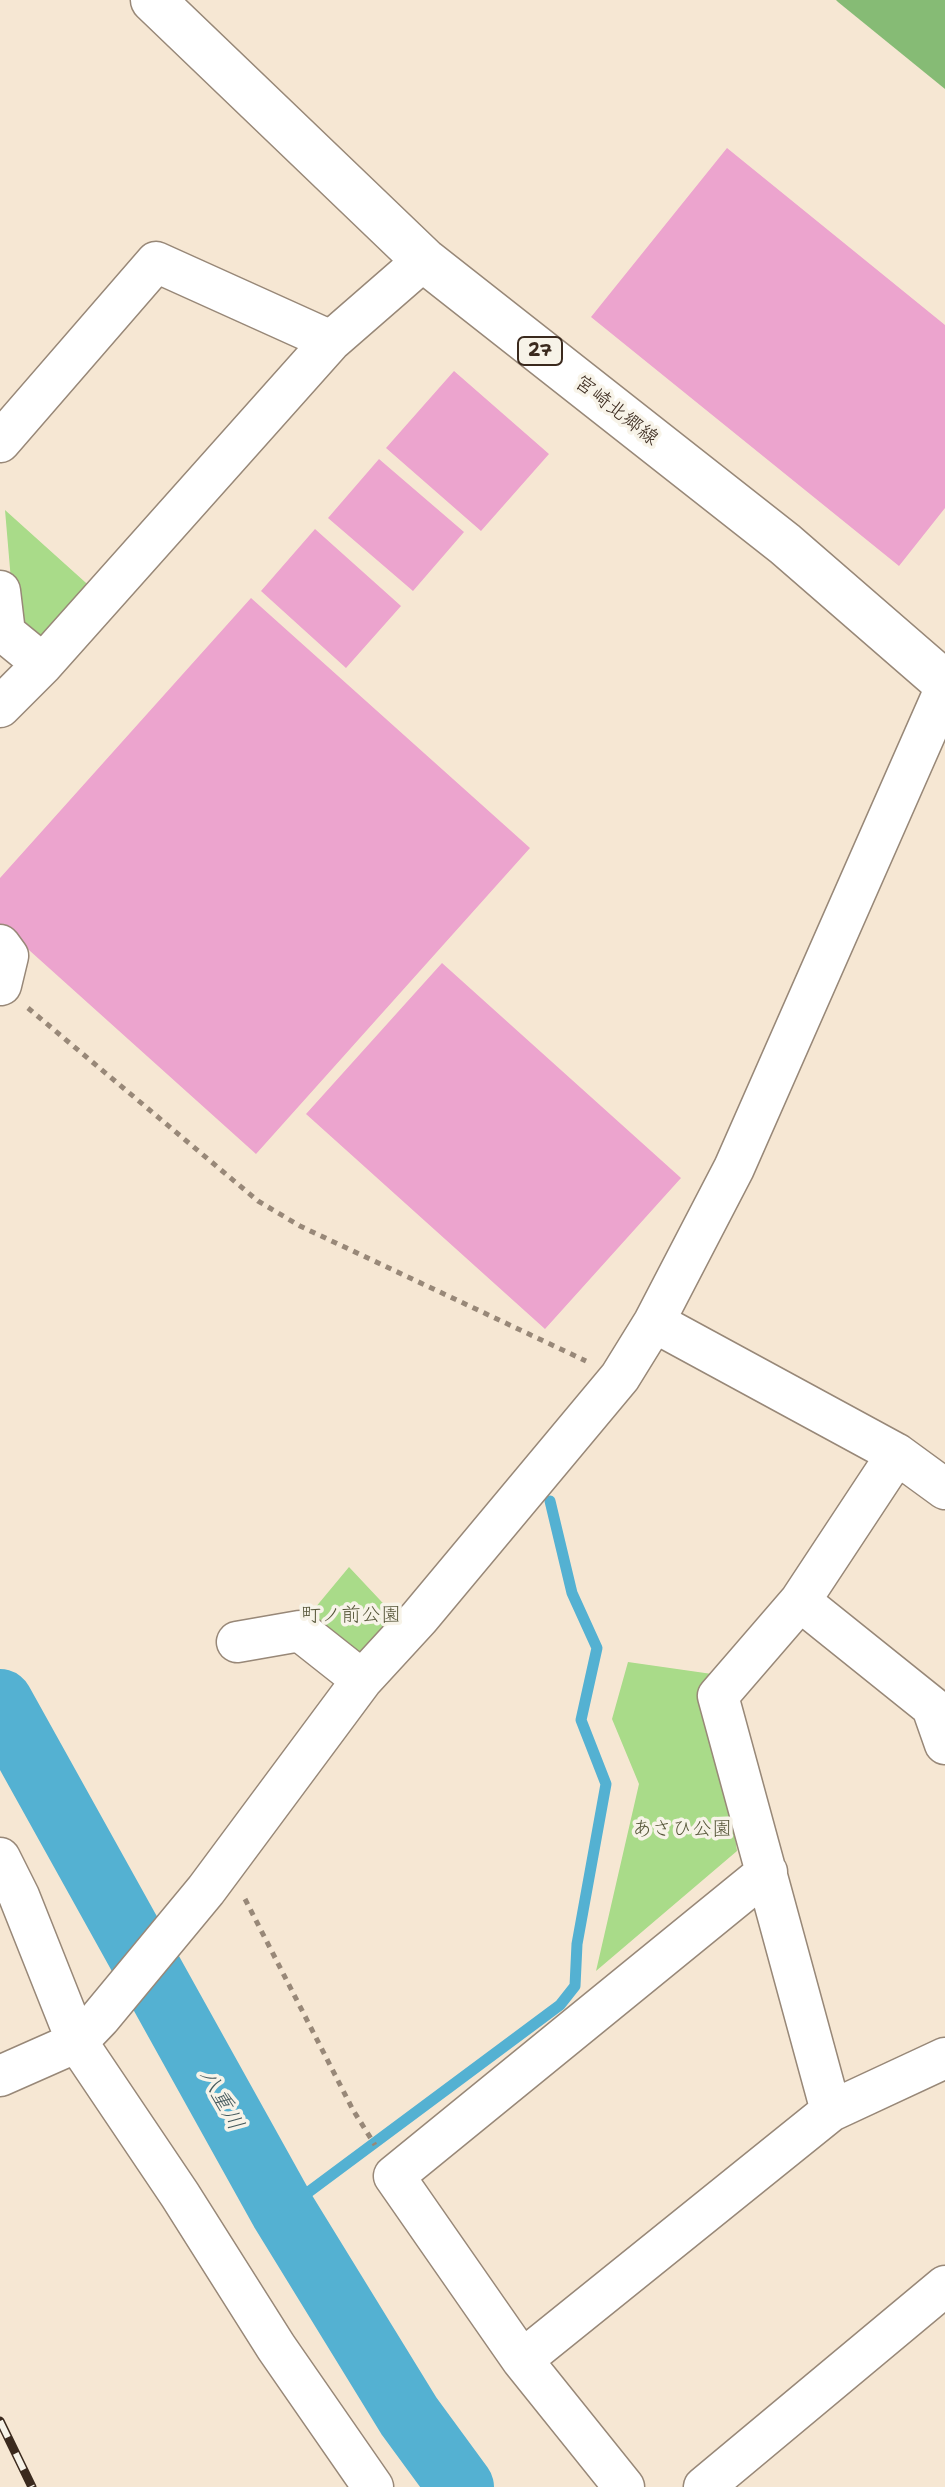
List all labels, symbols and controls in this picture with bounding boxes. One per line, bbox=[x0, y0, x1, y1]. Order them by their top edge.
road number: 27 bbox=[518, 337, 562, 365]
street label: 宮崎北郷線 bbox=[569, 371, 663, 451]
park label: 町ノ前公園 bbox=[301, 1604, 401, 1628]
park label: あさひ公園 bbox=[632, 1818, 732, 1842]
water label: 八重川 bbox=[193, 2065, 249, 2135]

